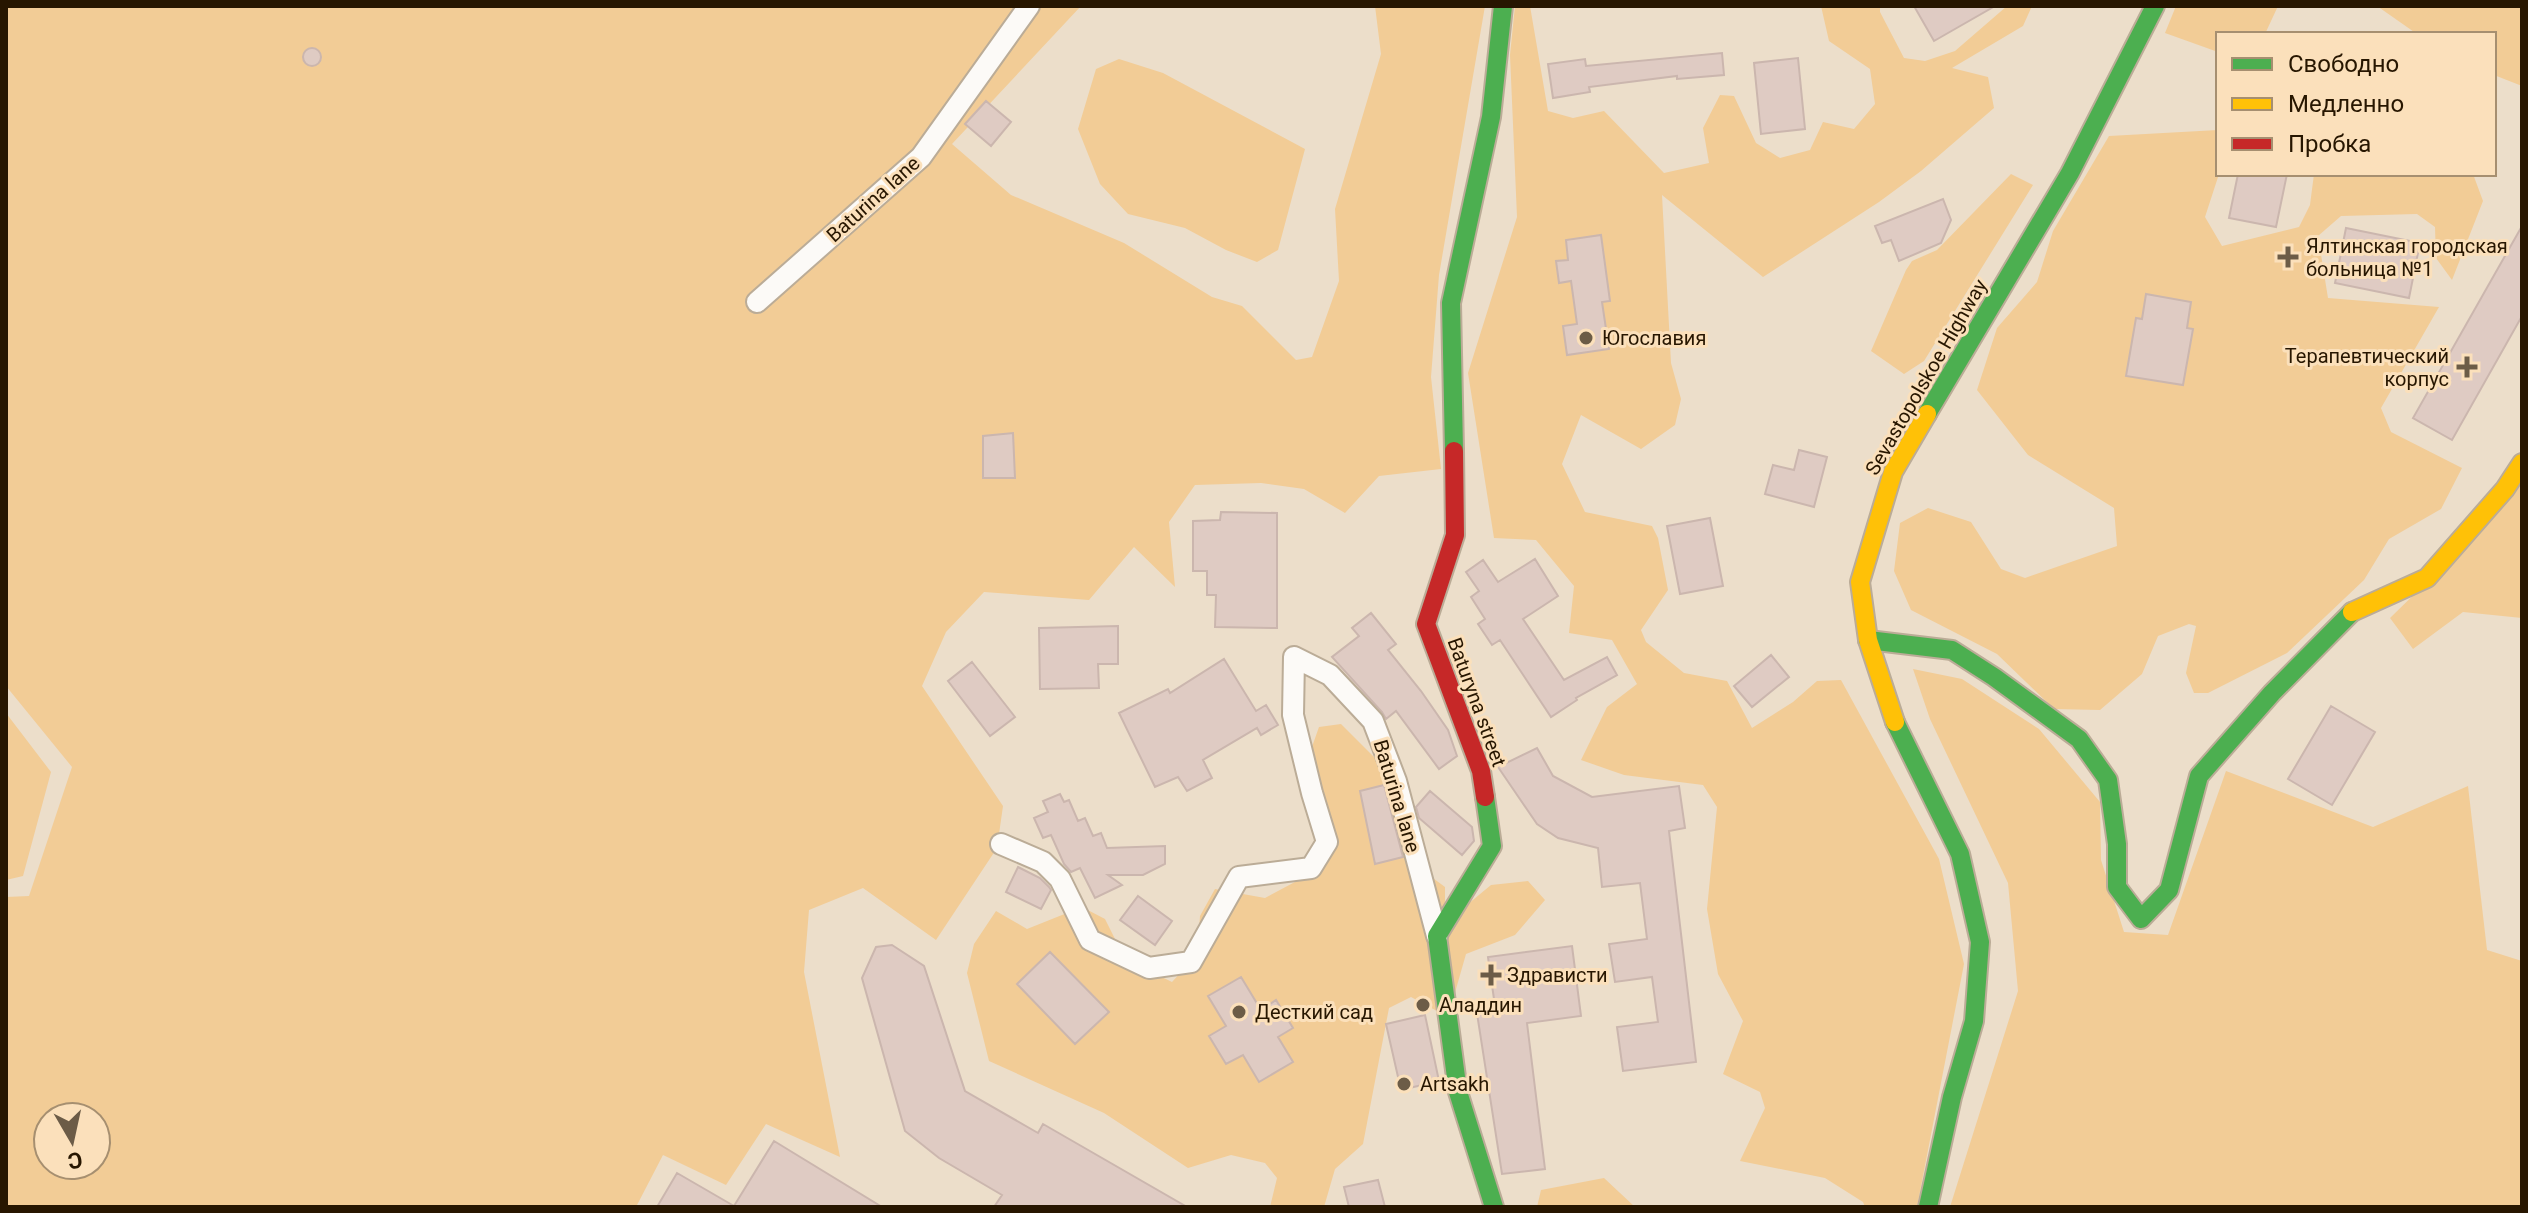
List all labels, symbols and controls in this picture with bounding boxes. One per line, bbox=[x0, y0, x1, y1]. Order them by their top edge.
legend bbox=[2216, 32, 2496, 176]
text: Свободно bbox=[2288, 50, 2399, 78]
text: Медленно bbox=[2288, 90, 2404, 118]
text: Пробка bbox=[2288, 130, 2371, 158]
street label: Baturina lane bbox=[822, 151, 924, 247]
place label: Ялтинская городская больница №1 bbox=[2306, 234, 2508, 281]
marker: Ялтинская городская больница №1 bbox=[2277, 246, 2299, 268]
street label: Sevastopolskoe Highway bbox=[1860, 274, 1992, 479]
place label: Югославия bbox=[1602, 326, 1706, 350]
marker: Югославия bbox=[1577, 329, 1595, 347]
place label: Терапевтический корпус bbox=[2285, 344, 2449, 391]
marker: Терапевтический корпус bbox=[2456, 356, 2478, 378]
street label: Baturyna street bbox=[1443, 634, 1511, 770]
street label: Baturina lane bbox=[1368, 737, 1426, 855]
place label: Здрависти bbox=[1507, 963, 1608, 987]
marker: Здрависти bbox=[1482, 966, 1500, 984]
place label: Аладдин bbox=[1439, 993, 1522, 1017]
marker: Аладдин bbox=[1414, 996, 1432, 1014]
place label: Десткий сад bbox=[1255, 1000, 1373, 1024]
marker: Десткий сад bbox=[1230, 1003, 1248, 1021]
place label: Artsakh bbox=[1420, 1072, 1489, 1096]
marker: Artsakh bbox=[1395, 1075, 1413, 1093]
north arrow bbox=[32, 1101, 112, 1181]
text: С bbox=[66, 1147, 84, 1174]

